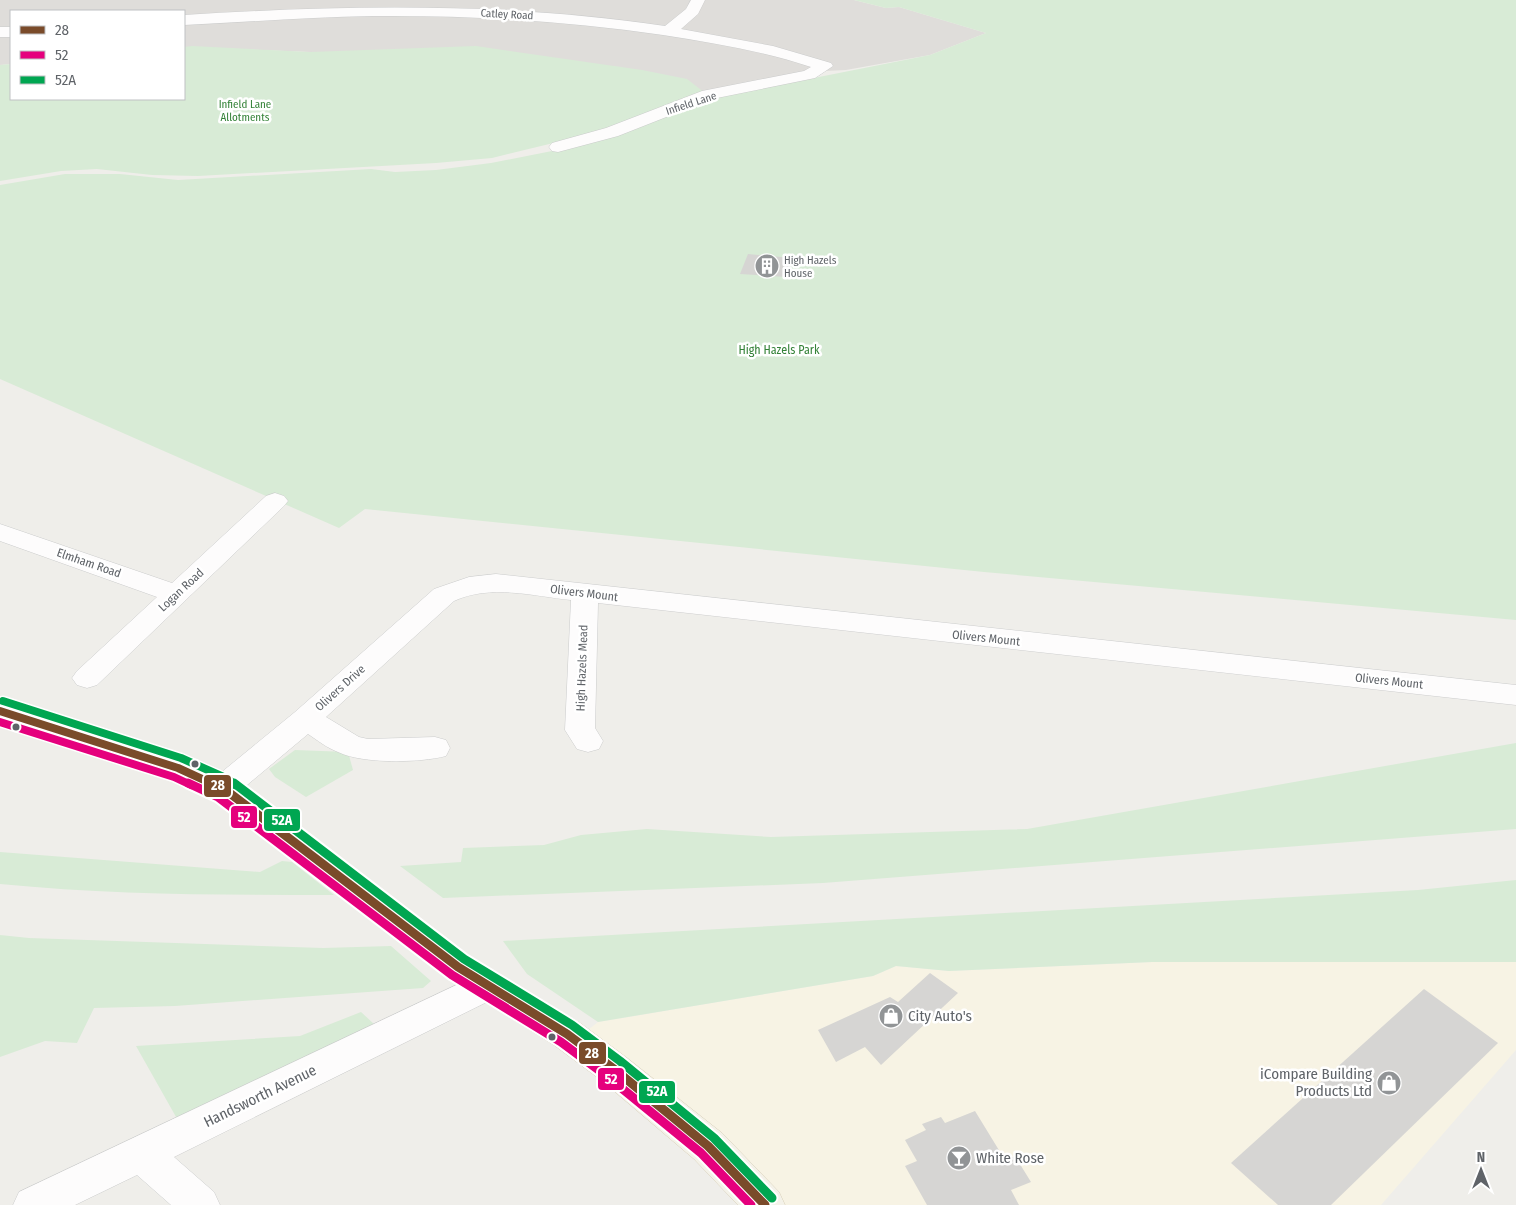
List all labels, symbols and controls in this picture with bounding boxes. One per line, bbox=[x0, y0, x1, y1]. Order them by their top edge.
street label: Catley Road bbox=[480, 7, 534, 22]
legend bbox=[10, 10, 185, 100]
text: 28 bbox=[55, 21, 69, 39]
text: 52 bbox=[55, 46, 69, 64]
text: 52A bbox=[55, 71, 76, 89]
street label: Infield Lane bbox=[664, 89, 718, 118]
park label: Infield Lane Allotments bbox=[219, 98, 271, 124]
building icon: High Hazels House bbox=[754, 253, 780, 279]
place label: High Hazels House bbox=[784, 254, 837, 280]
park label: High Hazels Park bbox=[738, 343, 820, 357]
street label: Elmham Road bbox=[55, 545, 123, 581]
street label: Logan Road bbox=[155, 566, 207, 614]
street label: Olivers Mount bbox=[549, 582, 619, 604]
street label: High Hazels Mead bbox=[573, 624, 591, 712]
street label: Olivers Mount bbox=[951, 627, 1021, 649]
street label: Olivers Drive bbox=[312, 662, 368, 714]
street label: Olivers Mount bbox=[1354, 670, 1424, 692]
unlabelled marker bbox=[11, 722, 21, 732]
unlabelled marker bbox=[190, 759, 200, 769]
line badge: 28 bbox=[203, 774, 232, 798]
text: 28 bbox=[210, 777, 226, 794]
line badge: 52 bbox=[230, 805, 258, 829]
line badge: 52A bbox=[263, 808, 301, 832]
text: 52 bbox=[237, 809, 251, 826]
text: 52A bbox=[272, 812, 293, 829]
shop icon: City Auto's bbox=[878, 1003, 904, 1029]
place label: City Auto's bbox=[908, 1007, 972, 1025]
unlabelled marker bbox=[547, 1032, 557, 1042]
line badge: 28 bbox=[578, 1041, 607, 1065]
text: 28 bbox=[584, 1045, 600, 1062]
street label: Handsworth Avenue bbox=[201, 1061, 319, 1131]
place label: iCompare Building Products Ltd bbox=[1260, 1065, 1372, 1100]
line badge: 52 bbox=[597, 1067, 625, 1091]
shop icon: iCompare Building Products Ltd bbox=[1376, 1070, 1402, 1096]
text: 52 bbox=[604, 1071, 618, 1088]
line badge: 52A bbox=[638, 1080, 676, 1104]
text: 52A bbox=[647, 1083, 668, 1100]
bar icon: White Rose bbox=[946, 1145, 972, 1171]
north arrow bbox=[1456, 1145, 1506, 1195]
place label: White Rose bbox=[976, 1149, 1044, 1167]
text: N bbox=[1477, 1149, 1485, 1166]

